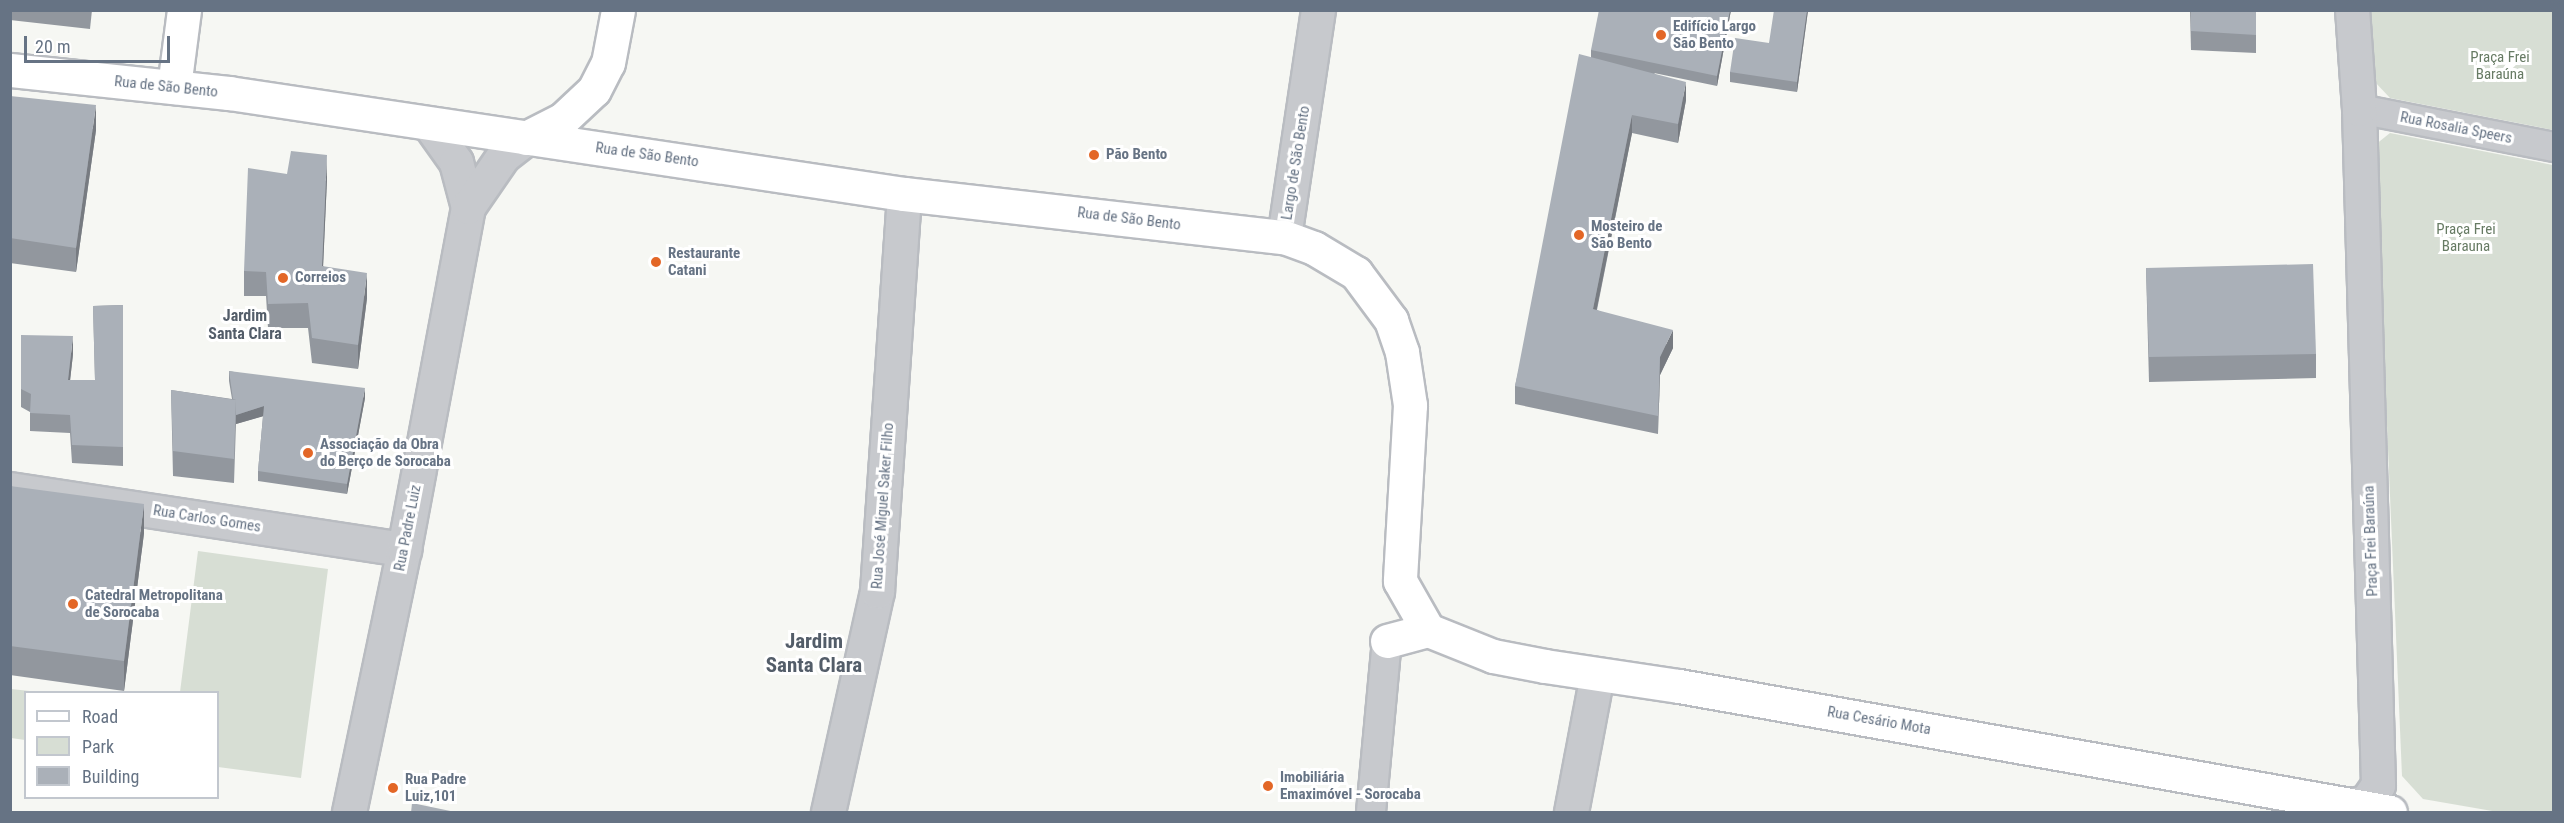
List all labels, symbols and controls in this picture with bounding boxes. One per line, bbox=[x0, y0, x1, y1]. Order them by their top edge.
place label: Edifício Largo São Bento bbox=[1673, 17, 1756, 52]
scale bar bbox=[27, 24, 172, 62]
marker: Edifício Largo São Bento bbox=[1654, 28, 1668, 42]
text: 20 m bbox=[35, 36, 70, 57]
park label: Praça Frei Baraúna bbox=[2470, 48, 2530, 83]
street label: Rua de São Bento bbox=[113, 73, 219, 101]
street label: Largo de São Bento bbox=[1278, 105, 1314, 221]
street label: Rua Rosalia Speers bbox=[2399, 108, 2513, 148]
street label: Rua de São Bento bbox=[594, 139, 700, 171]
place label: Pão Bento bbox=[1106, 146, 1167, 164]
marker: Pão Bento bbox=[1087, 148, 1101, 162]
street label: Rua de São Bento bbox=[1076, 204, 1182, 234]
place label: Mosteiro de São Bento bbox=[1591, 217, 1662, 252]
park label: Praça Frei Barauna bbox=[2436, 220, 2496, 255]
marker: Mosteiro de São Bento bbox=[1572, 228, 1586, 242]
place label: Restaurante Catani bbox=[668, 244, 740, 279]
marker: Restaurante Catani bbox=[649, 255, 663, 269]
place label: Correios bbox=[295, 269, 346, 287]
marker: Correios bbox=[276, 271, 290, 285]
district label: Jardim Santa Clara bbox=[208, 306, 282, 344]
street label: Rua José Miguel Saker Filho bbox=[868, 422, 898, 590]
place label: Associação da Obra do Berço de Sorocaba bbox=[320, 435, 451, 470]
marker: Associação da Obra do Berço de Sorocaba bbox=[301, 446, 315, 460]
street label: Rua Padre Luiz bbox=[391, 483, 425, 573]
street label: Praça Frei Baraúna bbox=[2360, 485, 2382, 597]
street label: Rua Carlos Gomes bbox=[152, 502, 262, 536]
place label: Catedral Metropolitana de Sorocaba bbox=[85, 586, 223, 621]
marker: Catedral Metropolitana de Sorocaba bbox=[66, 597, 80, 611]
district label: Jardim Santa Clara bbox=[766, 628, 862, 678]
legend bbox=[24, 691, 219, 799]
street label: Rua Cesário Mota bbox=[1826, 703, 1932, 739]
text: Road bbox=[82, 706, 118, 727]
text: Park bbox=[82, 736, 114, 757]
text: Building bbox=[82, 766, 139, 787]
place label: Imobiliária Emaximóvel - Sorocaba bbox=[1280, 768, 1421, 803]
place label: Rua Padre Luiz,101 bbox=[405, 770, 466, 805]
marker: Imobiliária Emaximóvel - Sorocaba bbox=[1261, 779, 1275, 793]
marker: Rua Padre Luiz,101 bbox=[386, 781, 400, 795]

